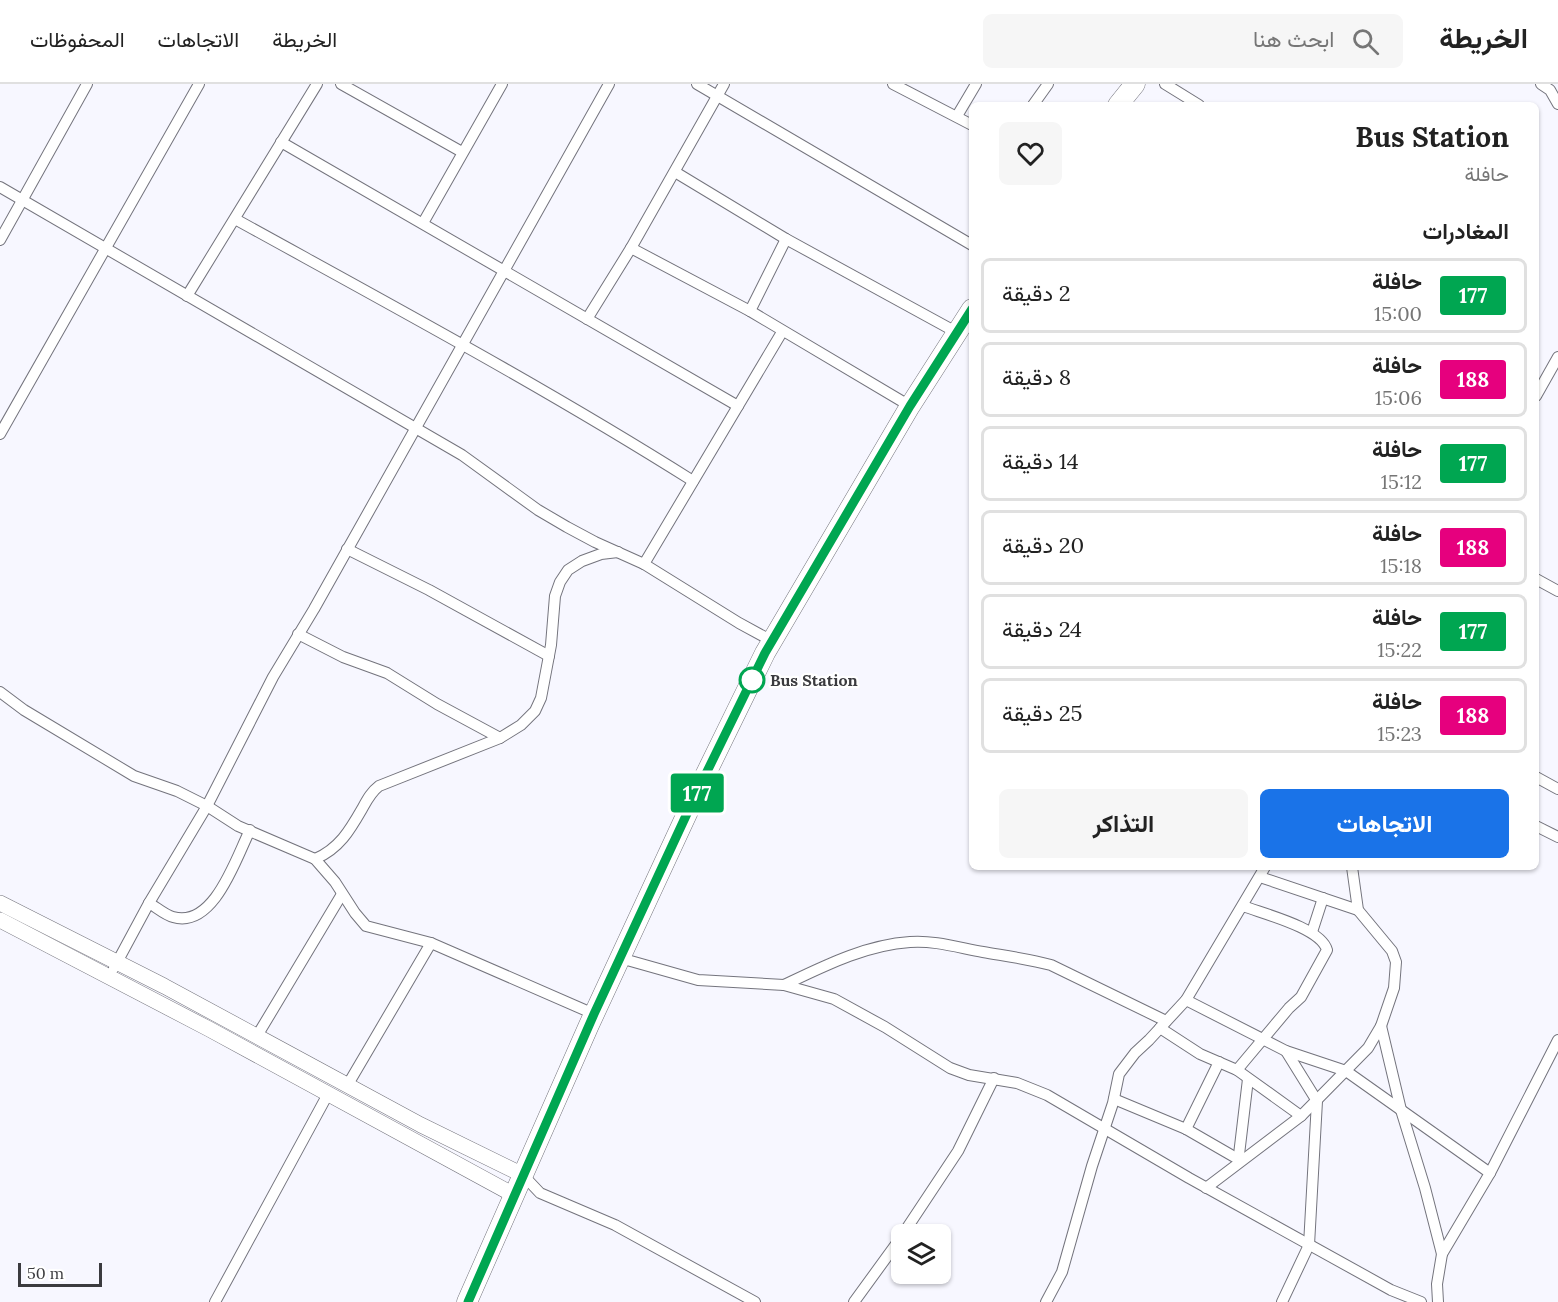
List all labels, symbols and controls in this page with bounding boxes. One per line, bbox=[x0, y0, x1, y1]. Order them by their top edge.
search box bbox=[983, 14, 1403, 68]
text: الخريطة bbox=[1439, 20, 1528, 56]
text: ابحث هنا bbox=[1253, 25, 1334, 53]
icon: search bbox=[1349, 25, 1382, 58]
text: المحفوظات bbox=[30, 26, 125, 53]
text: الاتجاهات bbox=[158, 26, 239, 53]
text: الخريطة bbox=[272, 26, 337, 53]
text: Bus Station bbox=[1355, 119, 1509, 155]
button: heart bbox=[999, 122, 1062, 185]
text: حافلة bbox=[1464, 161, 1509, 186]
text: المغادرات bbox=[1423, 217, 1509, 245]
text: حافلة bbox=[1372, 267, 1422, 295]
text: 2 دقيقة bbox=[1002, 279, 1071, 307]
text: 177 bbox=[1459, 282, 1487, 309]
text: 15:00 bbox=[1374, 301, 1422, 326]
text: حافلة bbox=[1372, 351, 1422, 379]
text: 8 دقيقة bbox=[1002, 363, 1071, 391]
text: 188 bbox=[1457, 366, 1489, 393]
text: 15:06 bbox=[1375, 385, 1422, 410]
text: حافلة bbox=[1372, 435, 1422, 463]
text: 14 دقيقة bbox=[1002, 447, 1079, 475]
text: 177 bbox=[1459, 450, 1487, 477]
text: 15:12 bbox=[1381, 469, 1422, 494]
text: حافلة bbox=[1372, 519, 1422, 547]
text: 20 دقيقة bbox=[1002, 531, 1084, 559]
text: 188 bbox=[1457, 534, 1489, 561]
text: 15:18 bbox=[1380, 553, 1422, 578]
text: حافلة bbox=[1372, 603, 1422, 631]
text: 24 دقيقة bbox=[1002, 615, 1082, 643]
text: 177 bbox=[1459, 618, 1487, 645]
text: 15:22 bbox=[1377, 637, 1422, 662]
marker: Bus Station bbox=[739, 667, 765, 693]
place label: Bus Station bbox=[770, 670, 858, 690]
text: حافلة bbox=[1372, 687, 1422, 715]
text: 25 دقيقة bbox=[1002, 699, 1083, 727]
text: 188 bbox=[1457, 702, 1489, 729]
text: 15:23 bbox=[1377, 721, 1422, 746]
line badge: 177 bbox=[662, 774, 732, 812]
text: 177 bbox=[683, 780, 711, 807]
button: التذاكر bbox=[999, 789, 1248, 858]
button: الاتجاهات bbox=[1260, 789, 1509, 858]
map controls bbox=[891, 1224, 951, 1284]
button: layers bbox=[891, 1224, 951, 1284]
scale bar bbox=[18, 1260, 102, 1288]
text: 50 m bbox=[27, 1263, 64, 1283]

